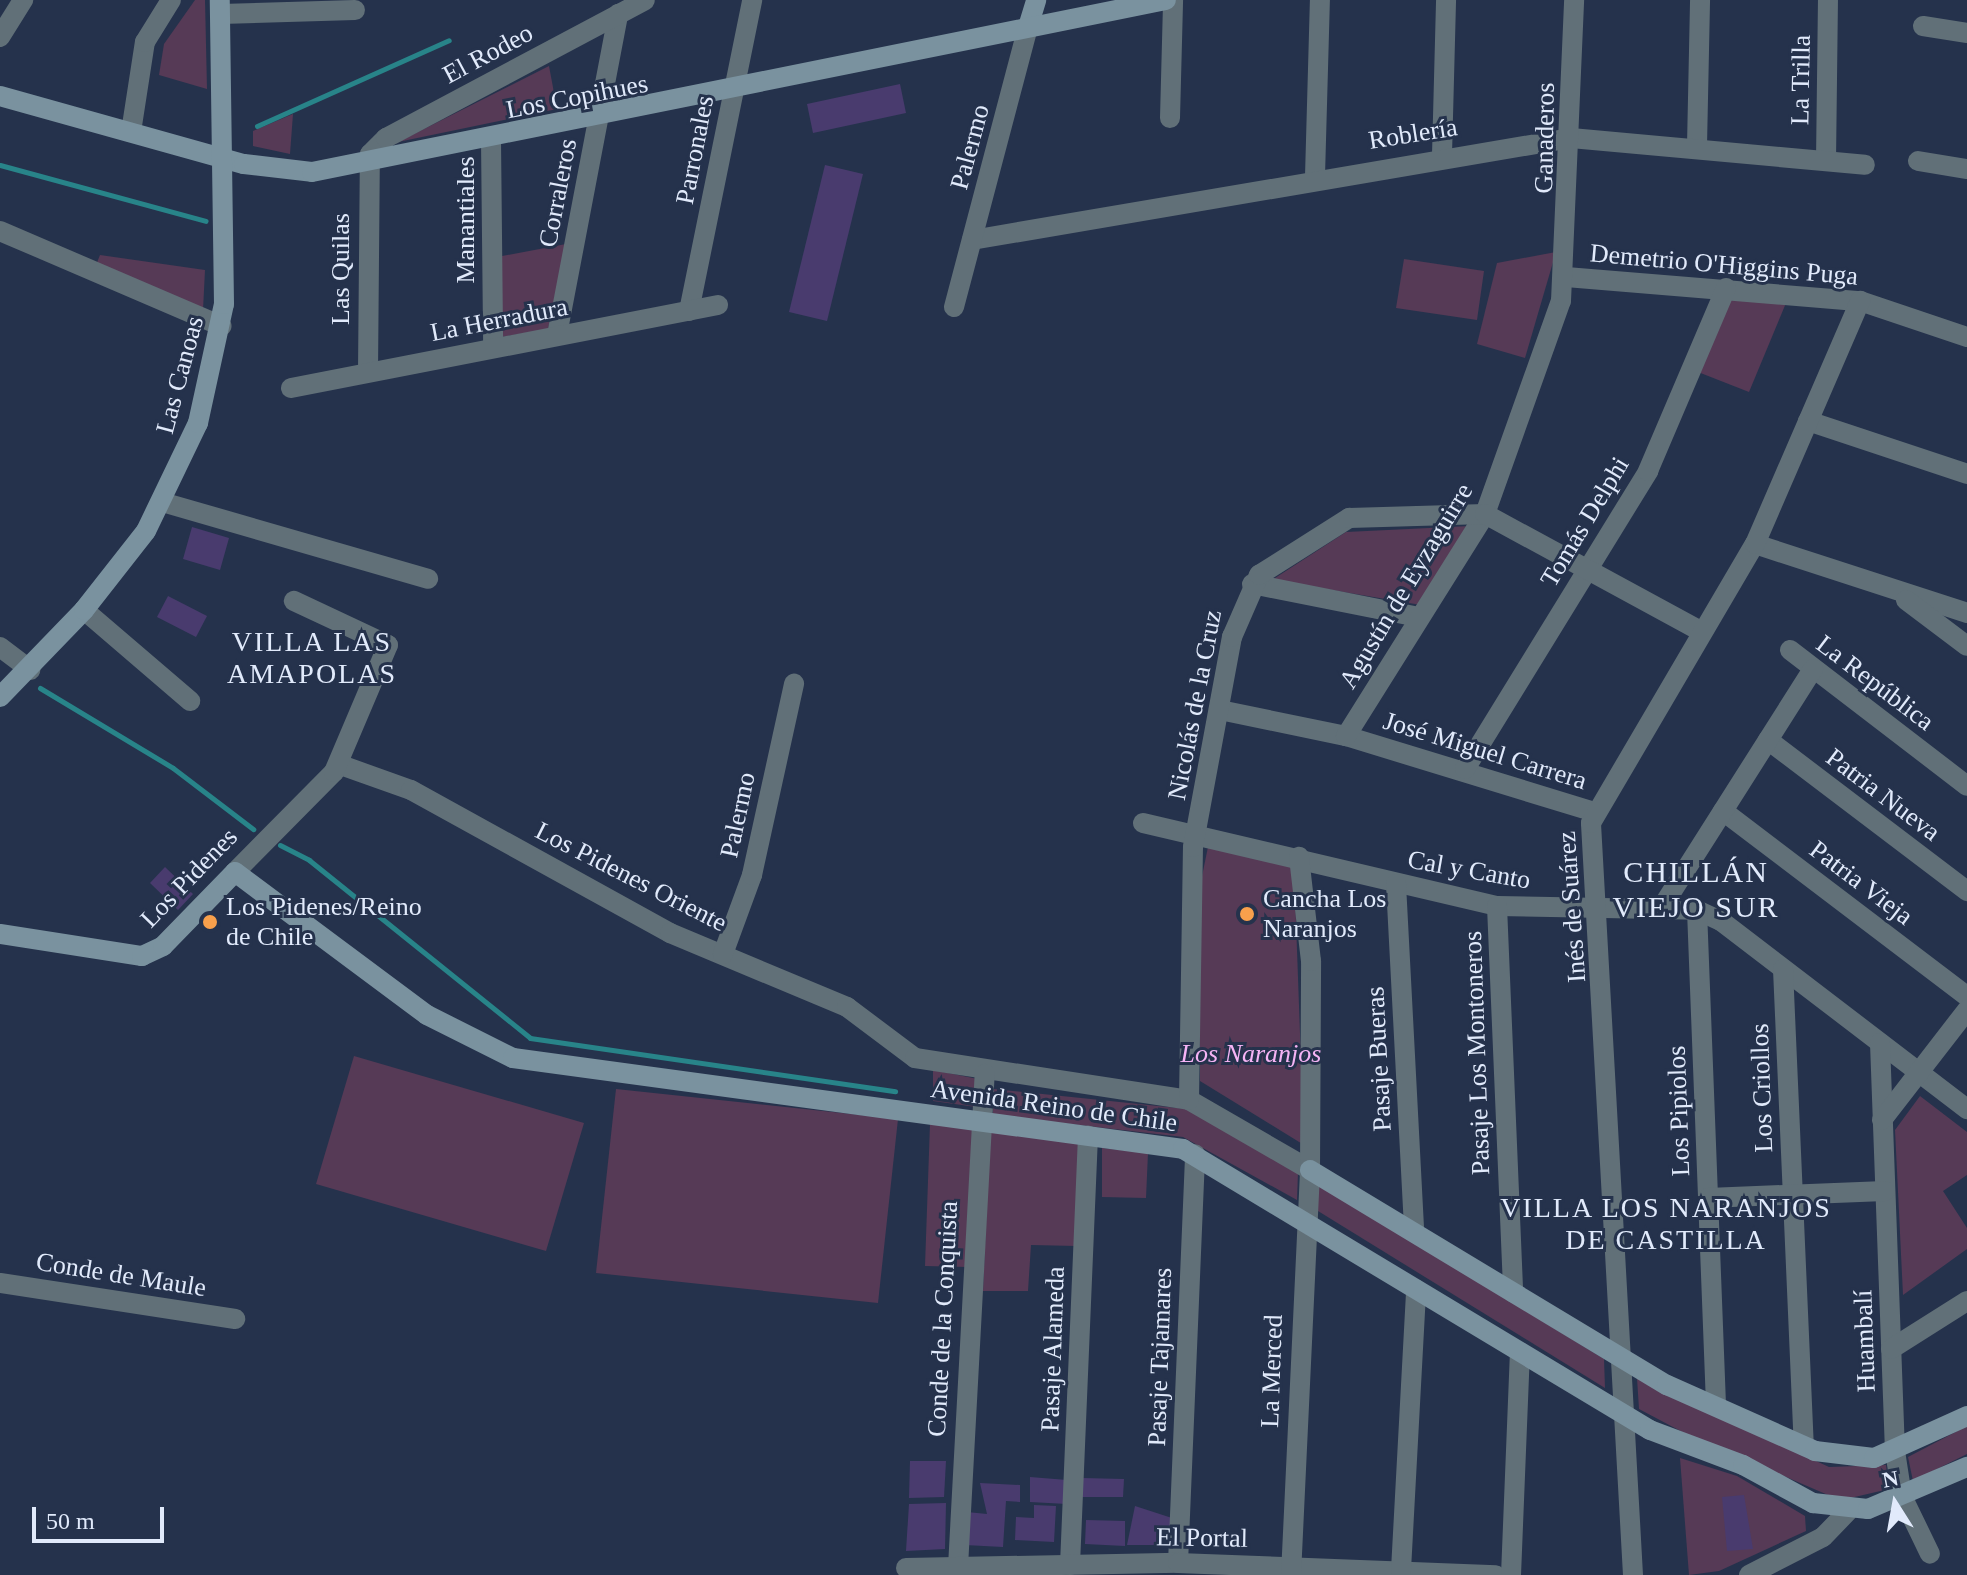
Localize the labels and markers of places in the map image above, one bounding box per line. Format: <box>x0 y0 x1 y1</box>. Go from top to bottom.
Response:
place label: Cancha Los Naranjos <box>1263 883 1386 944</box>
place label: Los Pidenes/Reino de Chile <box>226 891 422 952</box>
marker: Cancha Los Naranjos <box>1238 905 1256 923</box>
marker: Los Pidenes/Reino de Chile <box>201 913 219 931</box>

